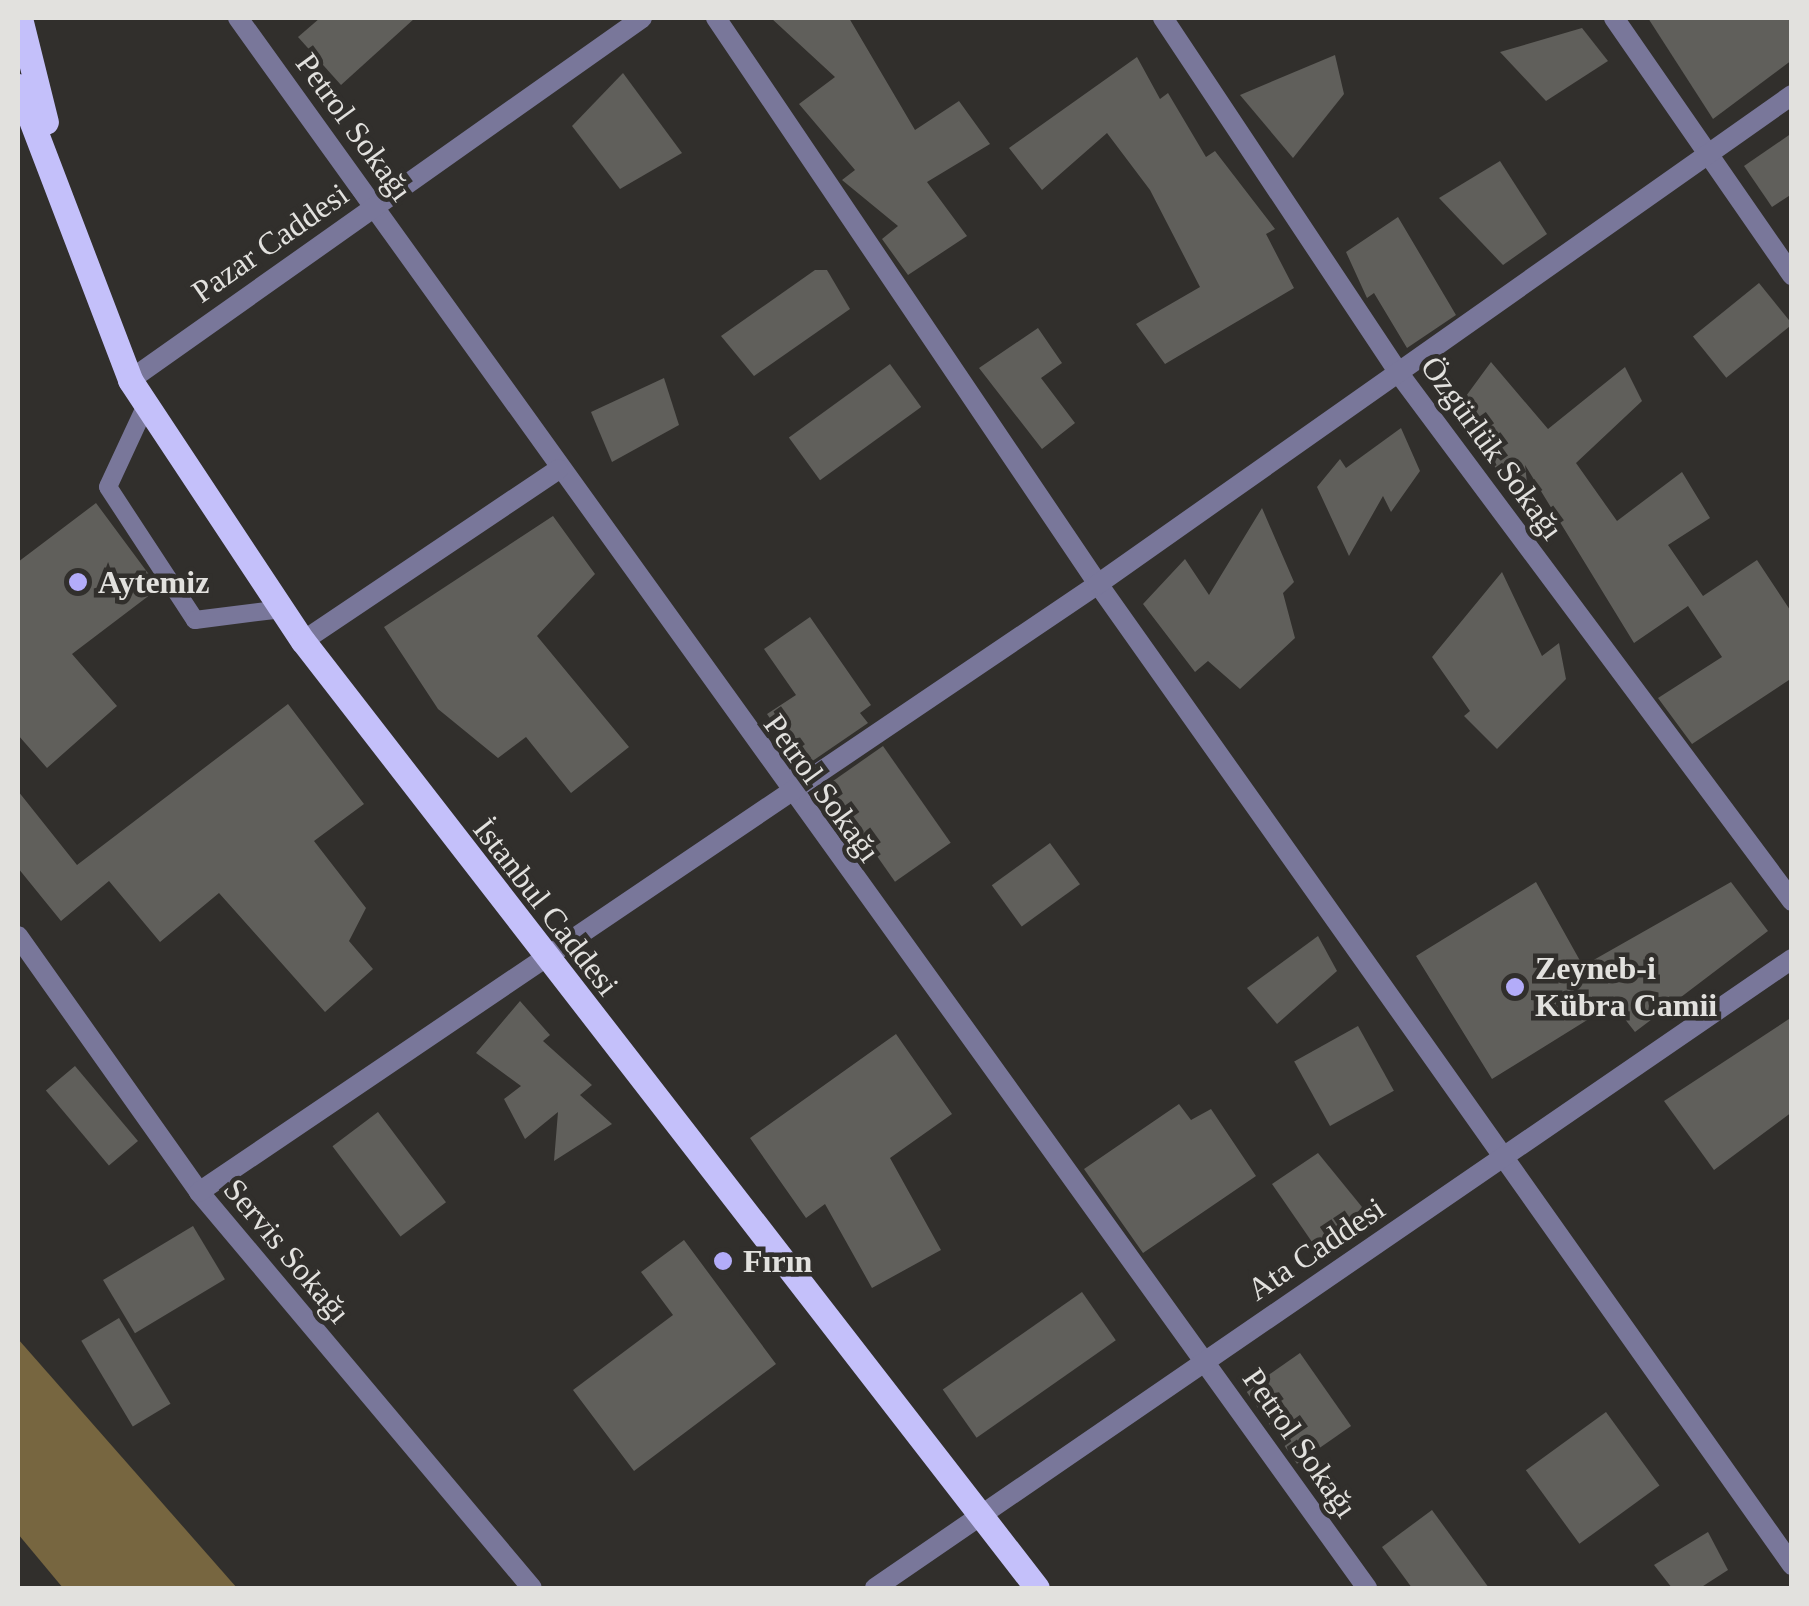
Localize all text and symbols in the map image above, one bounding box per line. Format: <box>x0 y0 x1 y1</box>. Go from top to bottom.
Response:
street label: Petrol Sokağı <box>288 46 420 208</box>
street label: Pazar Caddesi <box>184 175 356 311</box>
street label: Özgürlük Sokağı <box>1412 349 1572 547</box>
place label: Aytemiz <box>98 563 209 601</box>
marker: Aytemiz <box>67 571 89 593</box>
street label: Petrol Sokağı <box>756 707 888 869</box>
street label: İstanbul Caddesi <box>465 811 627 1003</box>
place label: Zeyneb-i Kübra Camii <box>1535 950 1717 1025</box>
marker: Zeyneb-i Kübra Camii <box>1504 976 1526 998</box>
street label: Servis Sokağı <box>215 1171 359 1331</box>
street label: Ata Caddesi <box>1240 1189 1392 1309</box>
place label: Fırın <box>743 1242 812 1280</box>
marker: Fırın <box>712 1250 734 1272</box>
street label: Petrol Sokağı <box>1235 1361 1365 1525</box>

